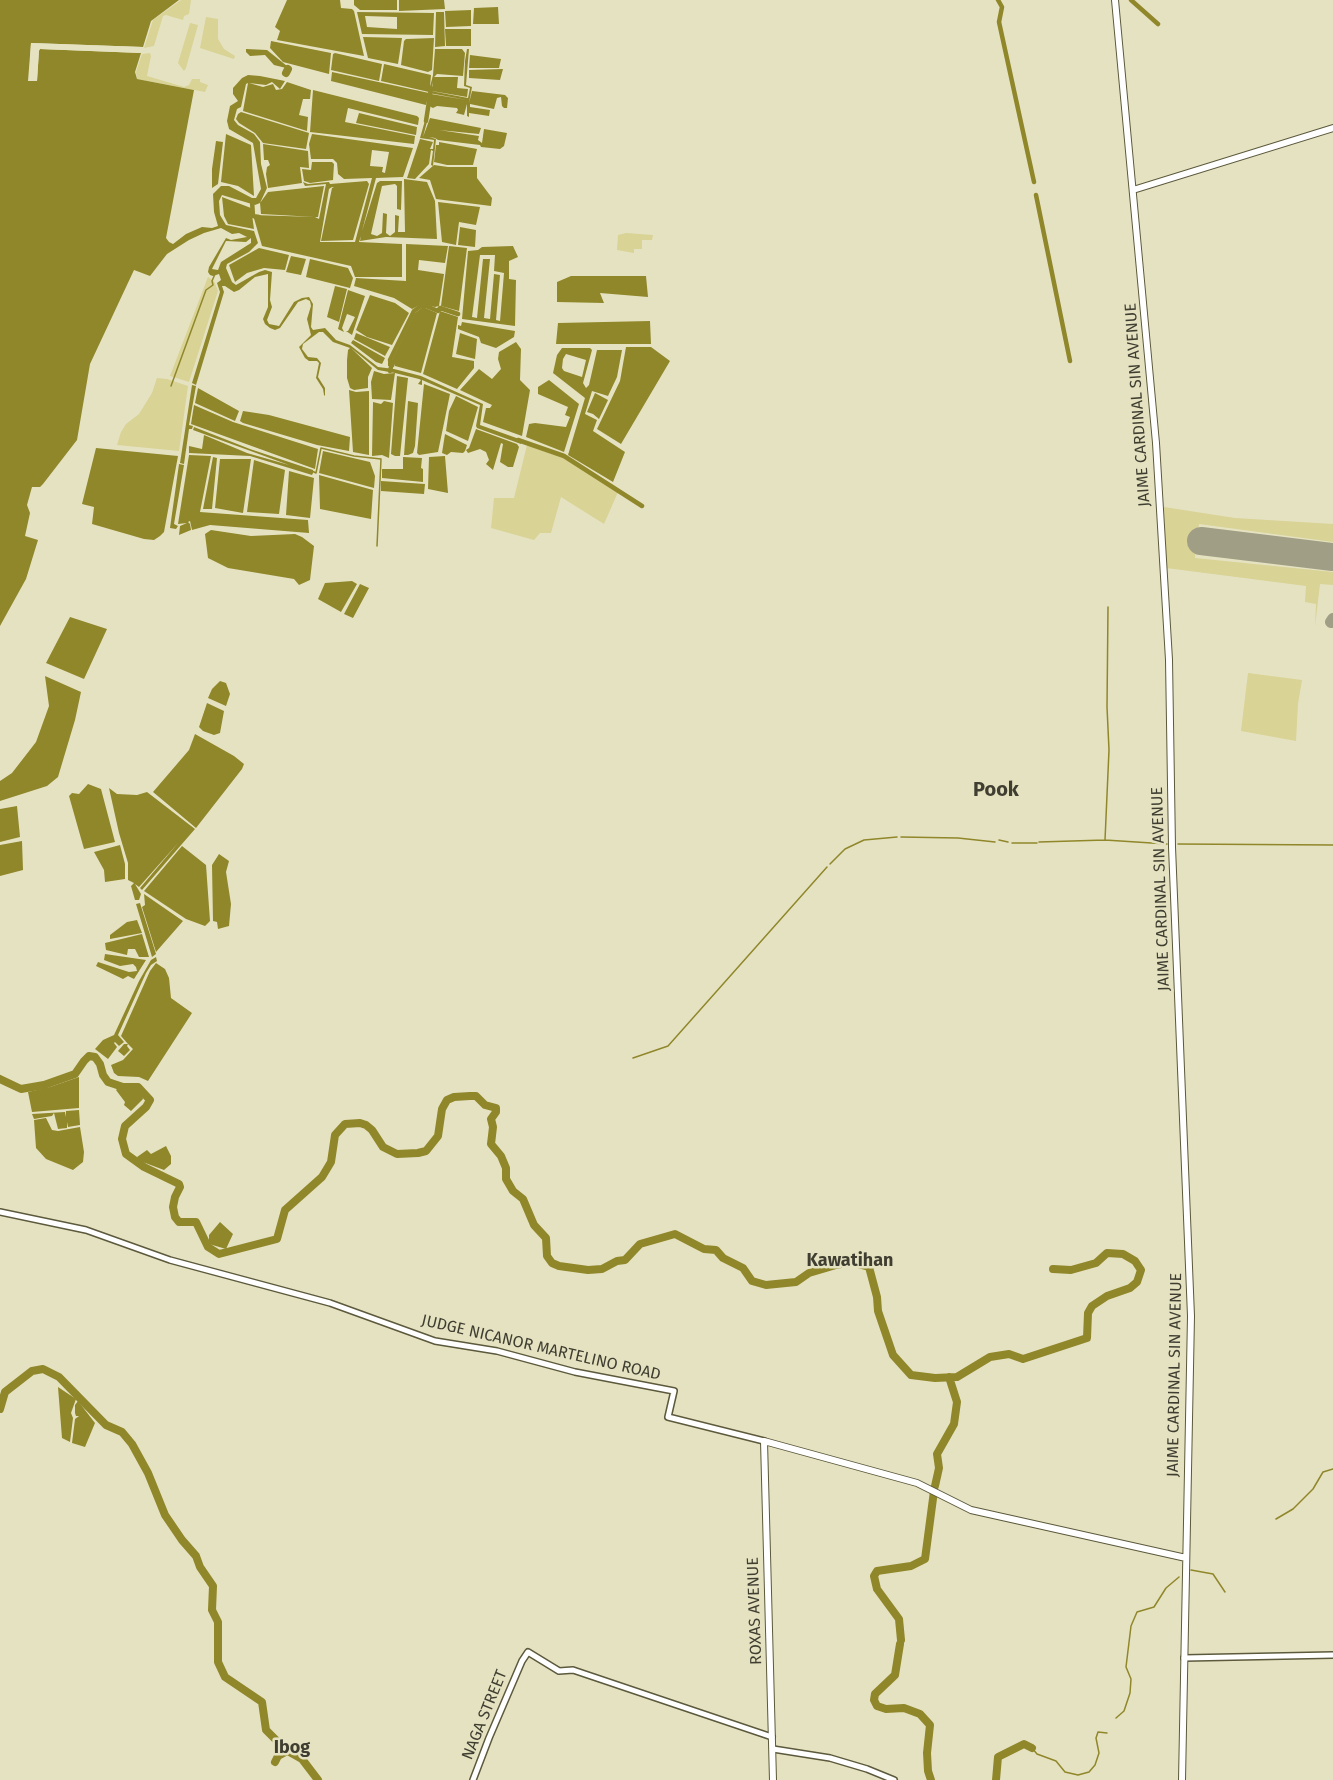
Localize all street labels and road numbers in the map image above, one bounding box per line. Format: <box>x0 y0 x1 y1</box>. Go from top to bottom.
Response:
street label: JAIME CARDINAL SIN AVENUE <box>1121 302 1155 508</box>
street label: JAIME CARDINAL SIN AVENUE <box>1148 787 1174 991</box>
street label: JAIME CARDINAL SIN AVENUE <box>1164 1273 1186 1477</box>
street label: JUDGE NICANOR MARTELINO ROAD <box>419 1311 663 1385</box>
street label: ROXAS AVENUE <box>744 1557 766 1665</box>
street label: NAGA STREET <box>458 1667 512 1763</box>

